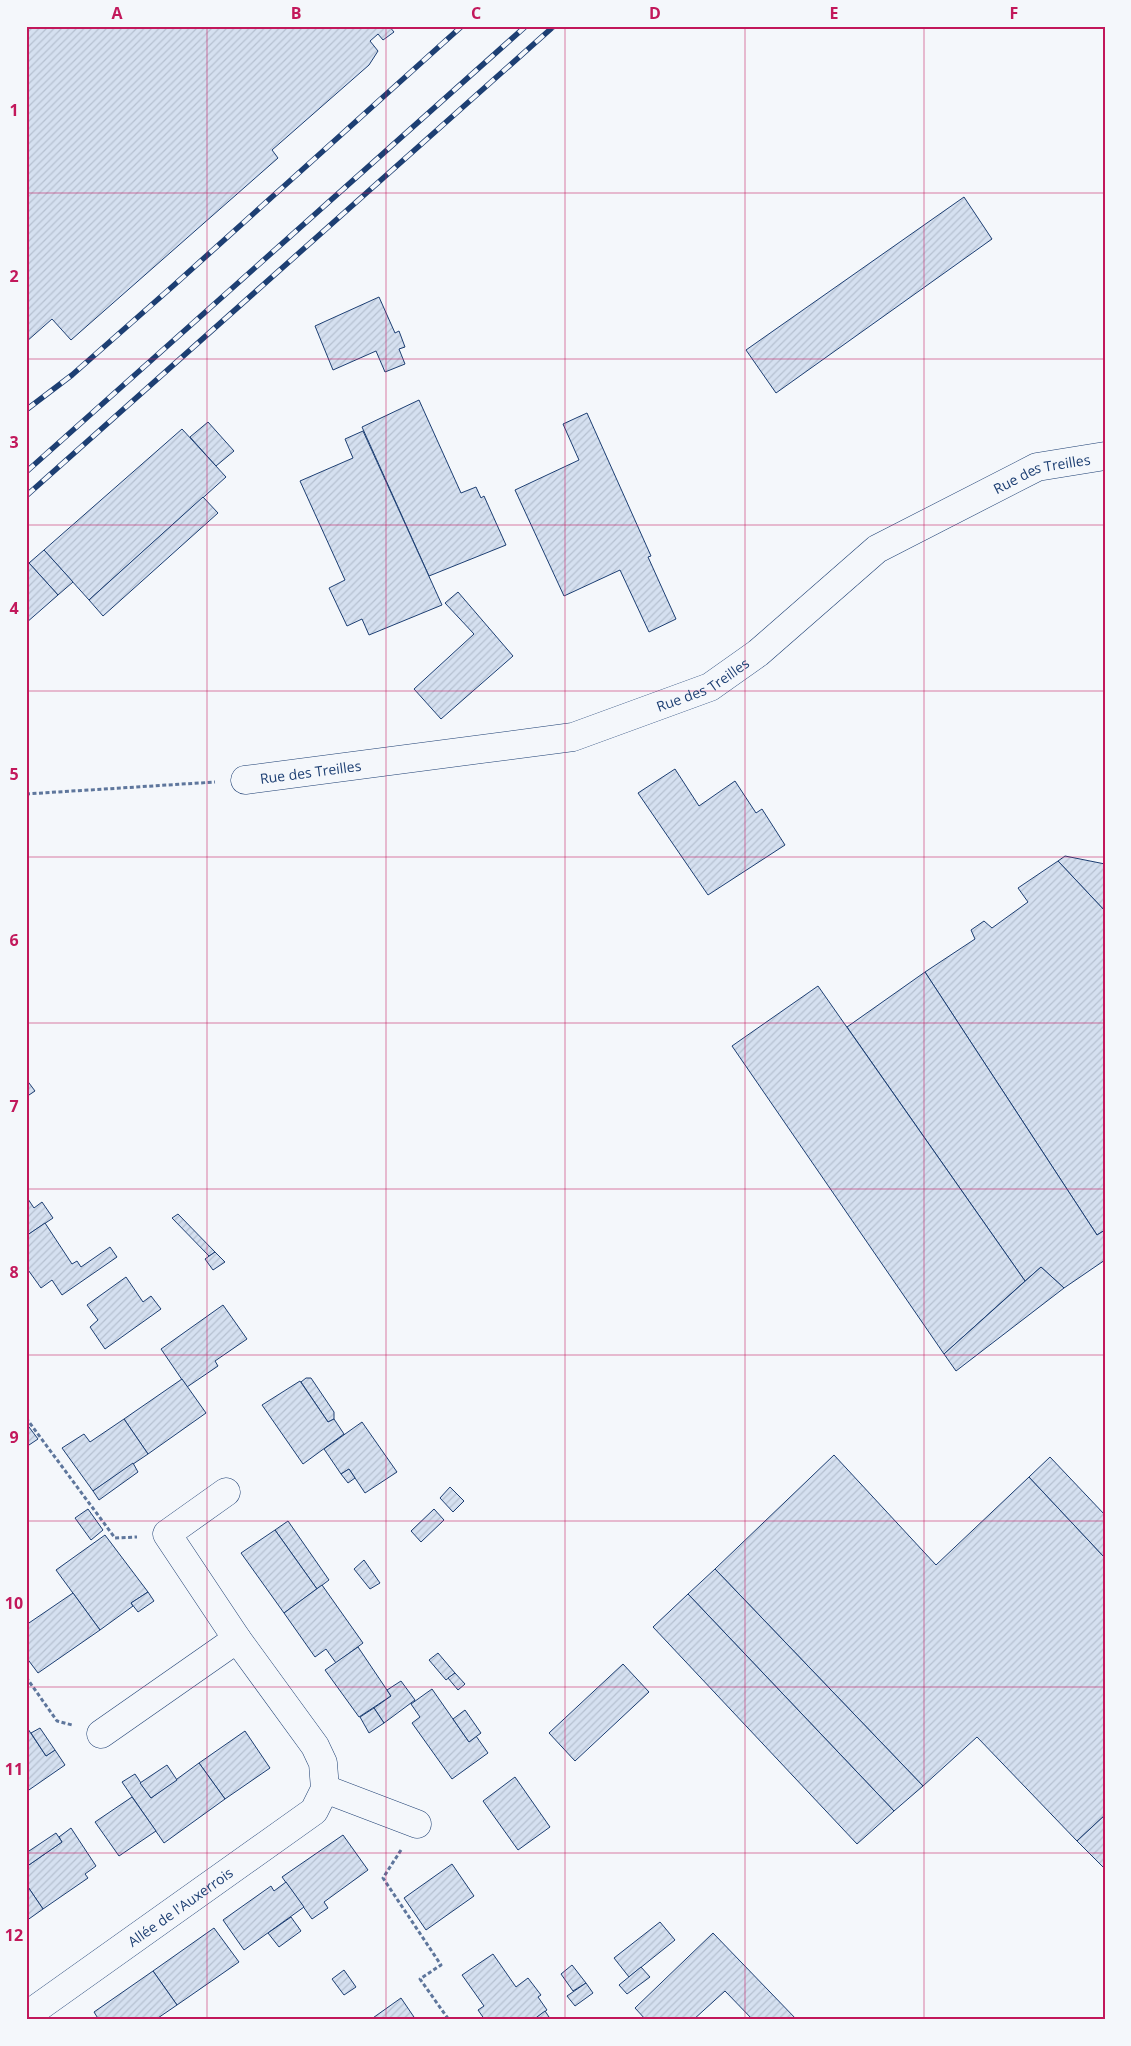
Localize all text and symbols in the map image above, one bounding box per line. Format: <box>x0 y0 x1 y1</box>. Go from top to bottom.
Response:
text: A <box>111 2 123 24</box>
text: B <box>291 2 301 24</box>
text: C <box>471 2 481 24</box>
text: D <box>649 2 661 24</box>
text: E <box>830 2 839 24</box>
text: F <box>1010 2 1018 24</box>
text: 1 <box>9 99 19 121</box>
text: 2 <box>9 265 19 287</box>
text: 3 <box>9 431 19 453</box>
street label: Rue des Treilles <box>990 449 1092 497</box>
text: 4 <box>9 597 19 619</box>
street label: Rue des Treilles <box>654 653 753 715</box>
street label: Rue des Treilles <box>259 755 363 787</box>
text: 5 <box>9 763 19 785</box>
text: 6 <box>9 929 19 951</box>
text: 7 <box>9 1095 19 1117</box>
text: 8 <box>9 1261 19 1283</box>
text: 9 <box>9 1426 19 1448</box>
text: 10 <box>5 1592 23 1614</box>
text: 11 <box>5 1758 23 1780</box>
street label: Allée de l'Auxerrois <box>124 1862 237 1950</box>
text: 12 <box>5 1924 23 1946</box>

